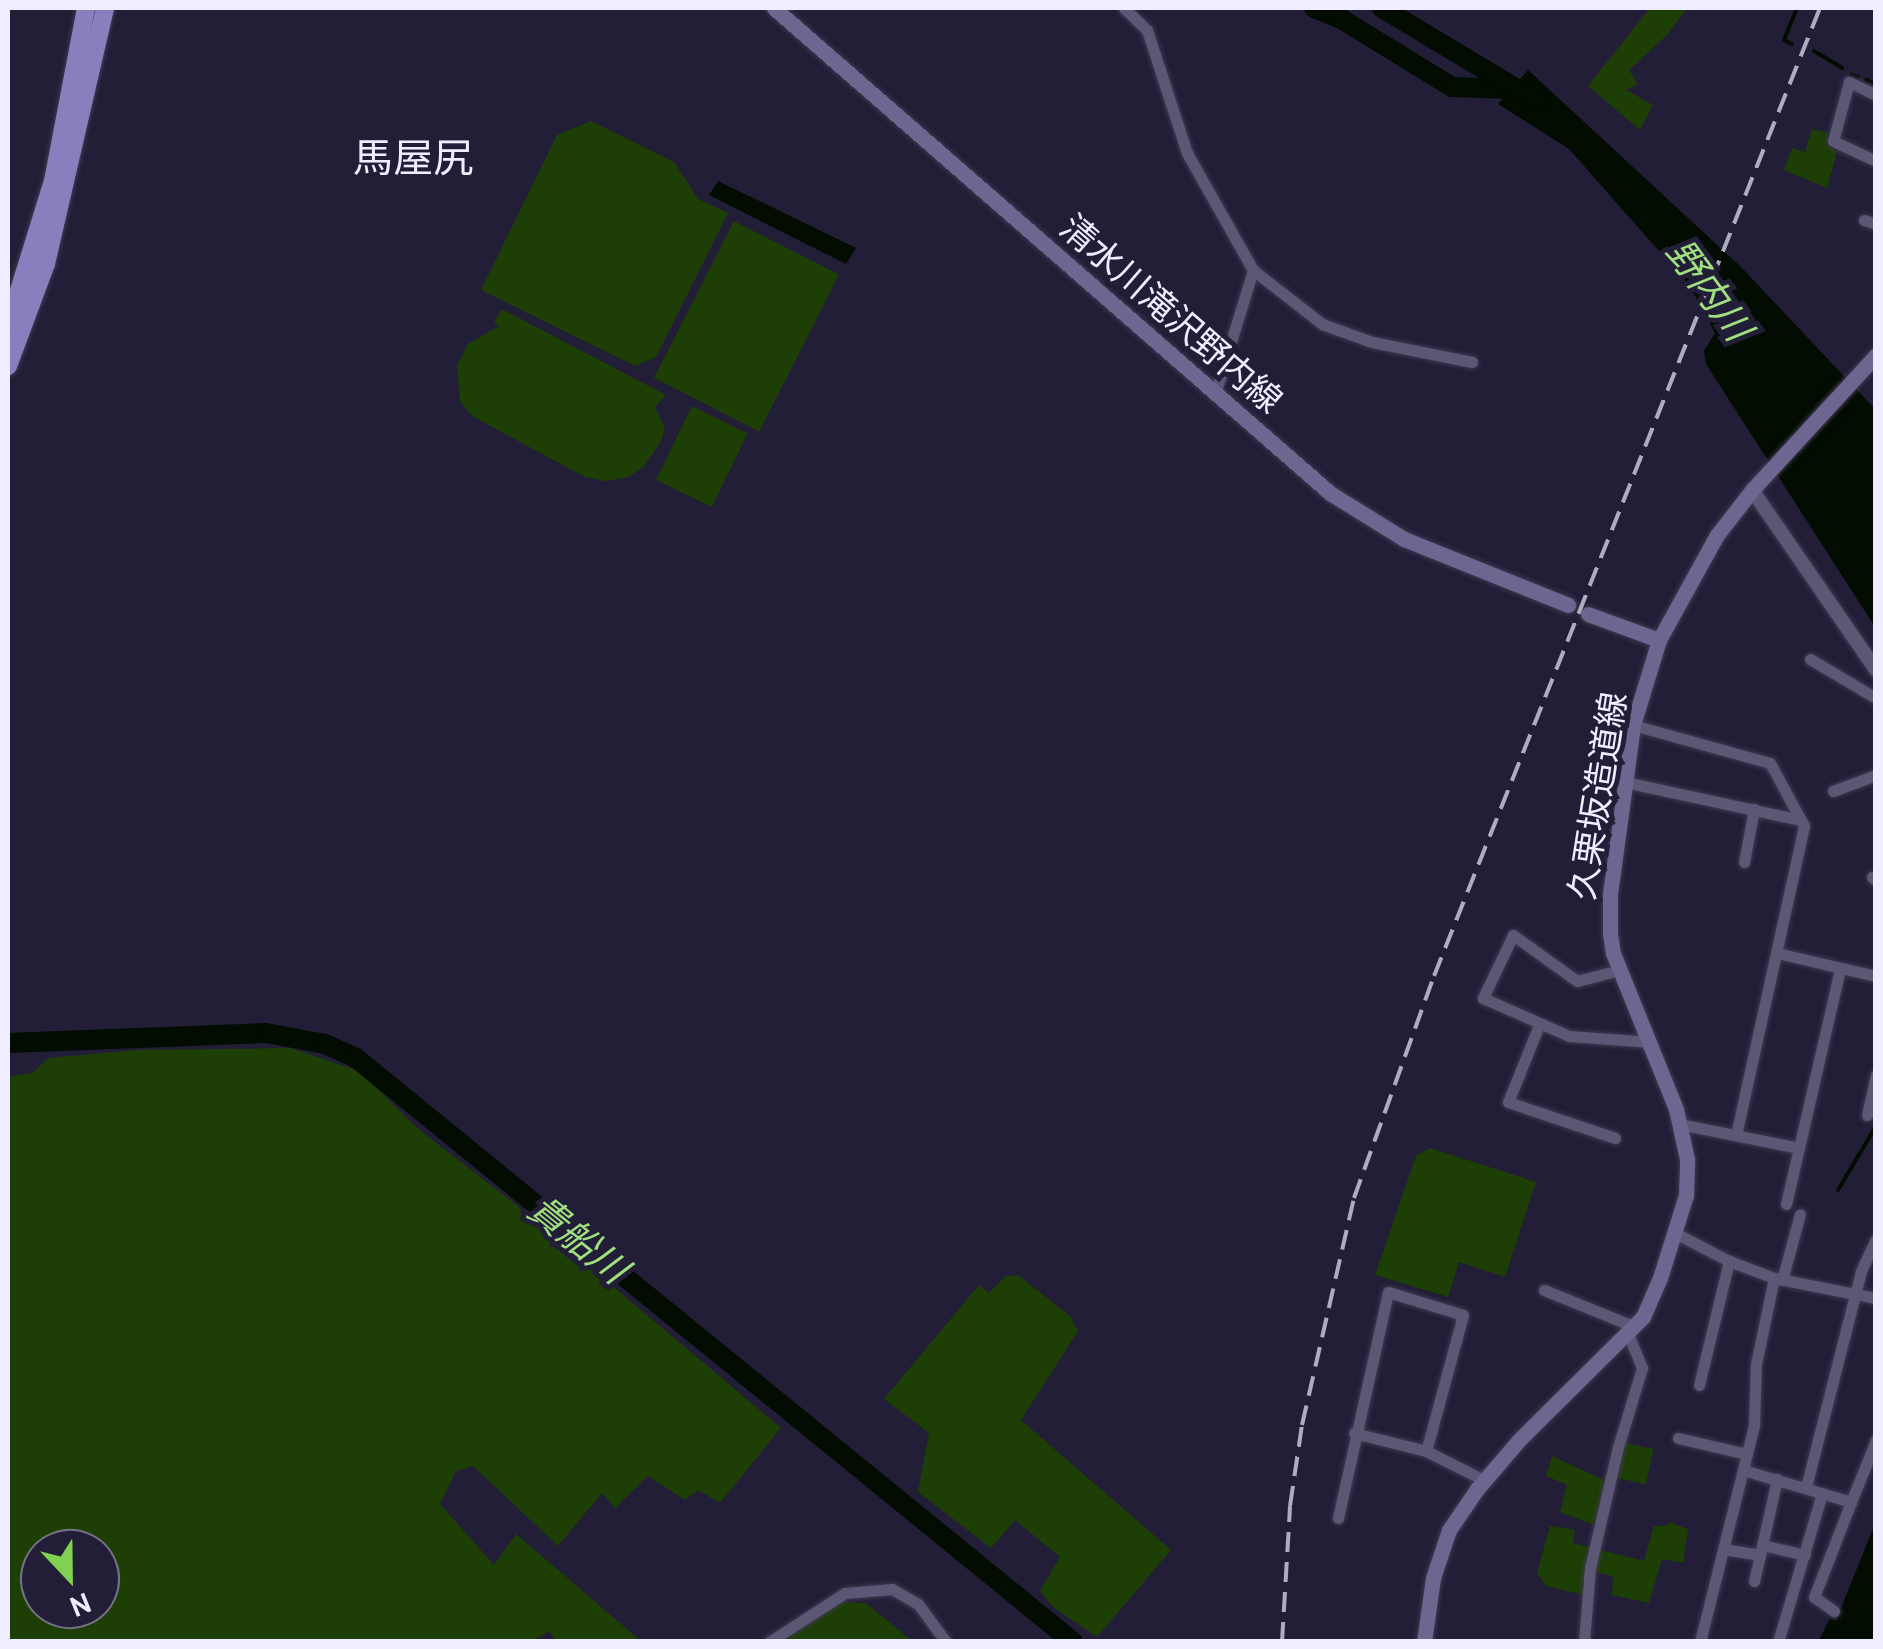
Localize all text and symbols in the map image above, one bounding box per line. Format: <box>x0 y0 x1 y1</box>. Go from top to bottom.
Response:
district label: 馬屋尻 <box>353 134 473 182</box>
street label: 清水川滝沢野内線 <box>1052 206 1290 422</box>
water label: 野内川 <box>1657 230 1761 350</box>
street label: 久栗坂造道線 <box>1561 689 1635 903</box>
water label: 貴船川 <box>519 1185 637 1293</box>
north arrow <box>20 1529 120 1629</box>
text: N <box>65 1585 96 1624</box>

